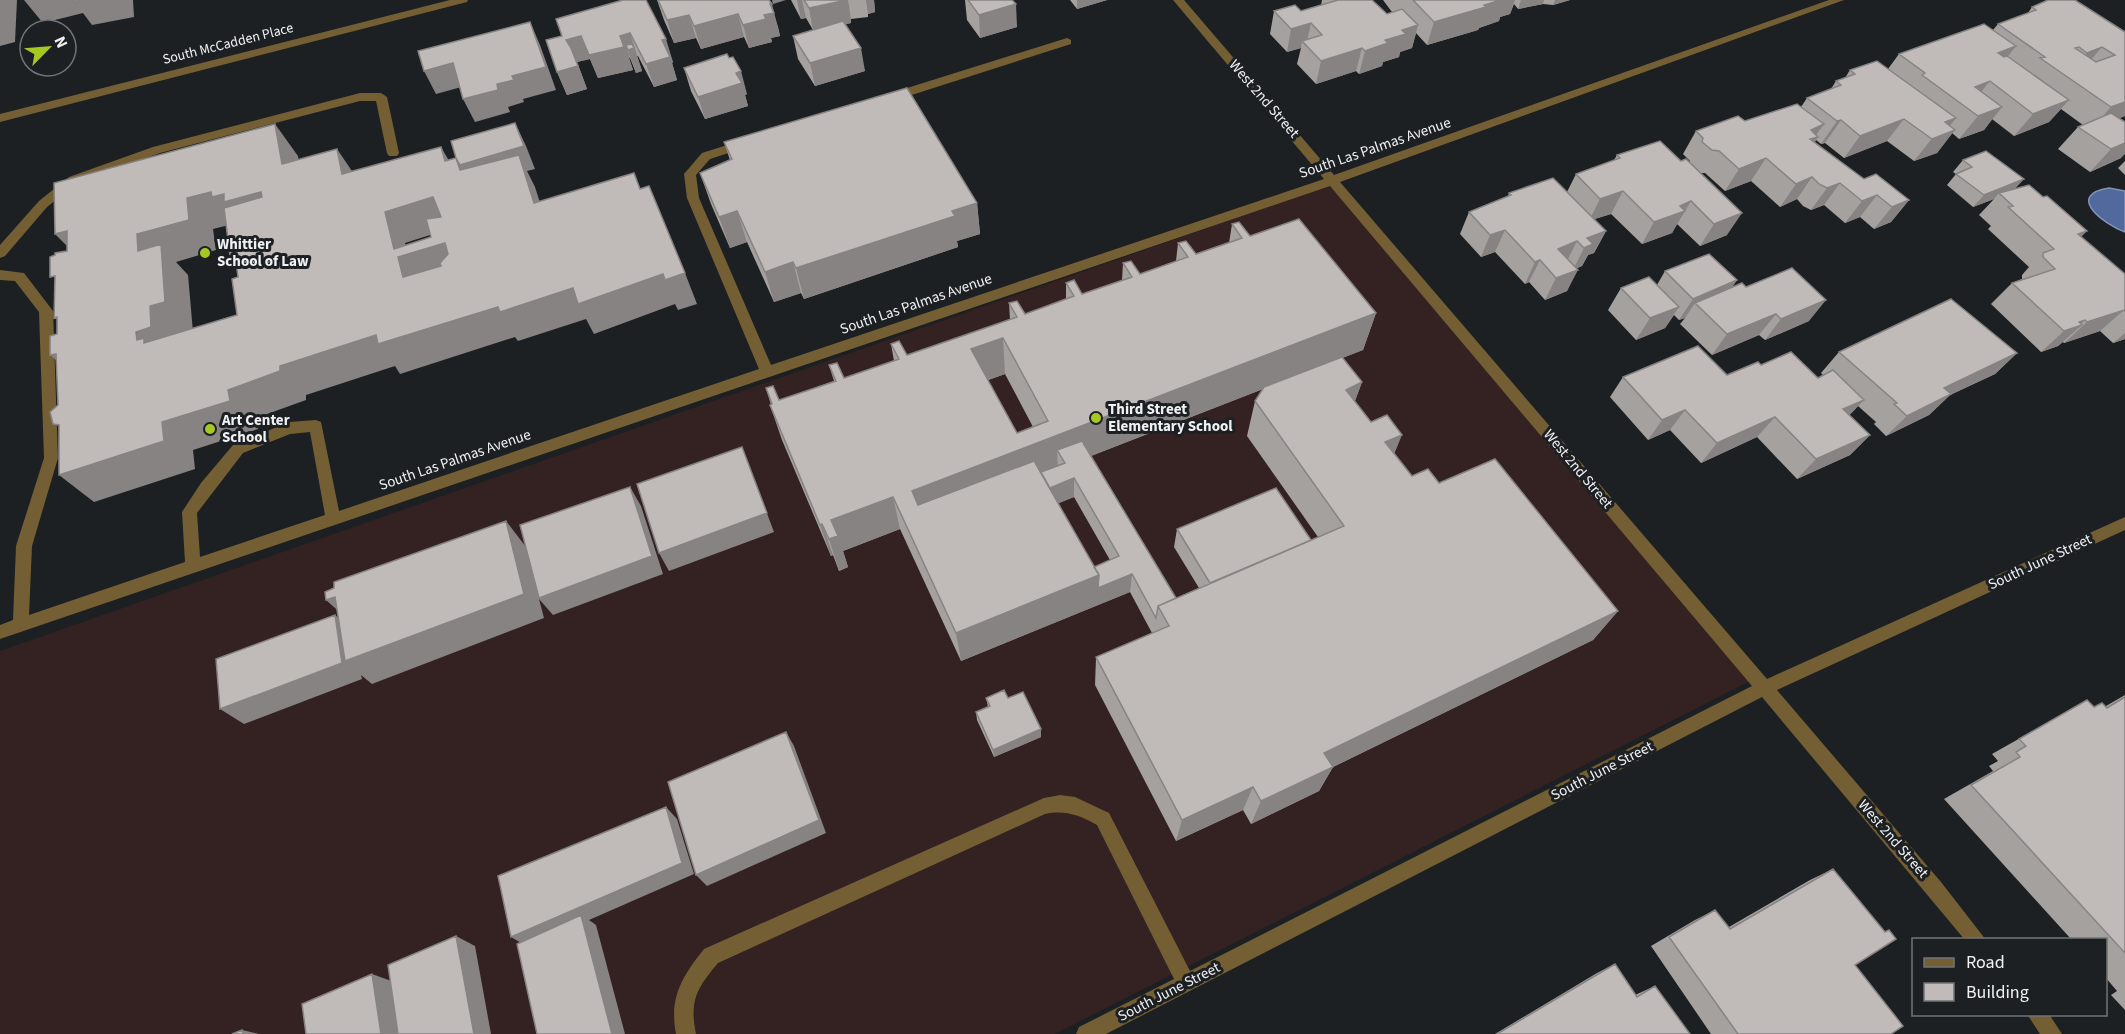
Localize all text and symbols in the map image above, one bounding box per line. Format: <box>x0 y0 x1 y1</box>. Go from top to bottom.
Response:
north arrow <box>18 18 78 78</box>
street label: South McCadden Place <box>161 18 295 70</box>
text: N <box>48 33 73 52</box>
street label: West 2nd Street <box>1224 55 1304 143</box>
street label: South Las Palmas Avenue <box>1296 112 1454 184</box>
place label: Whittier School of Law <box>217 234 309 272</box>
marker: Whittier School of Law <box>198 246 212 260</box>
street label: South Las Palmas Avenue <box>837 268 995 340</box>
place label: Third Street Elementary School <box>1108 399 1233 437</box>
place label: Art Center School <box>221 410 290 448</box>
marker: Third Street Elementary School <box>1089 411 1103 425</box>
marker: Art Center School <box>203 422 217 436</box>
street label: South Las Palmas Avenue <box>376 424 534 496</box>
street label: West 2nd Street <box>1539 425 1617 513</box>
street label: South June Street <box>1985 529 2095 595</box>
street label: South June Street <box>1547 736 1657 806</box>
street label: West 2nd Street <box>1853 795 1933 883</box>
legend <box>1912 938 2107 1016</box>
text: Road <box>1966 950 2005 975</box>
street label: South June Street <box>1114 957 1224 1027</box>
text: Building <box>1966 980 2029 1005</box>

